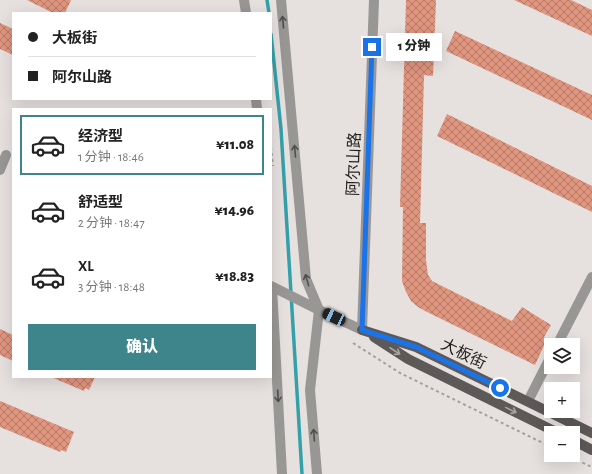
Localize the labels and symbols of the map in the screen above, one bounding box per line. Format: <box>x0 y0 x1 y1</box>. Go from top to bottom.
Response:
one-way arrow <box>280 16 287 29</box>
callout: 1 分钟 <box>386 33 442 61</box>
route end <box>363 38 381 56</box>
street label: 阿尔山路 <box>344 132 363 196</box>
one-way arrow <box>291 145 298 158</box>
one-way arrow <box>303 274 310 287</box>
car <box>321 306 347 328</box>
street label: 大板街 <box>438 335 489 372</box>
one-way arrow <box>389 347 400 355</box>
route start <box>491 379 509 397</box>
one-way arrow <box>274 389 281 402</box>
one-way arrow <box>504 407 516 414</box>
one-way arrow <box>310 429 317 442</box>

